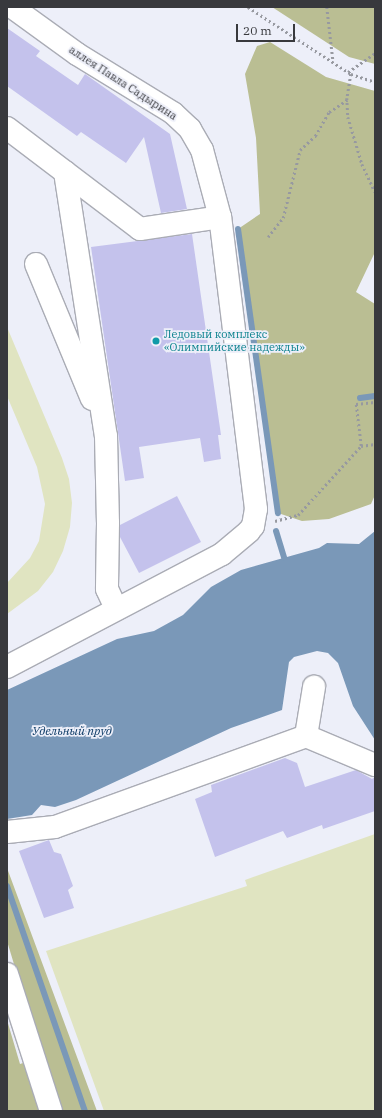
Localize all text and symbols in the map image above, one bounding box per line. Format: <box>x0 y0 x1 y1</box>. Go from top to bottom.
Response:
scale bar <box>238 16 297 42</box>
text: 20 m <box>243 23 272 38</box>
street label: аллея Павла Садырина <box>66 43 180 123</box>
place label: Ледовый комплекс «Олимпийские надежды» <box>164 328 305 354</box>
marker: Ледовый комплекс «Олимпийские надежды» <box>151 336 161 346</box>
water label: Удельный пруд <box>32 724 112 738</box>

